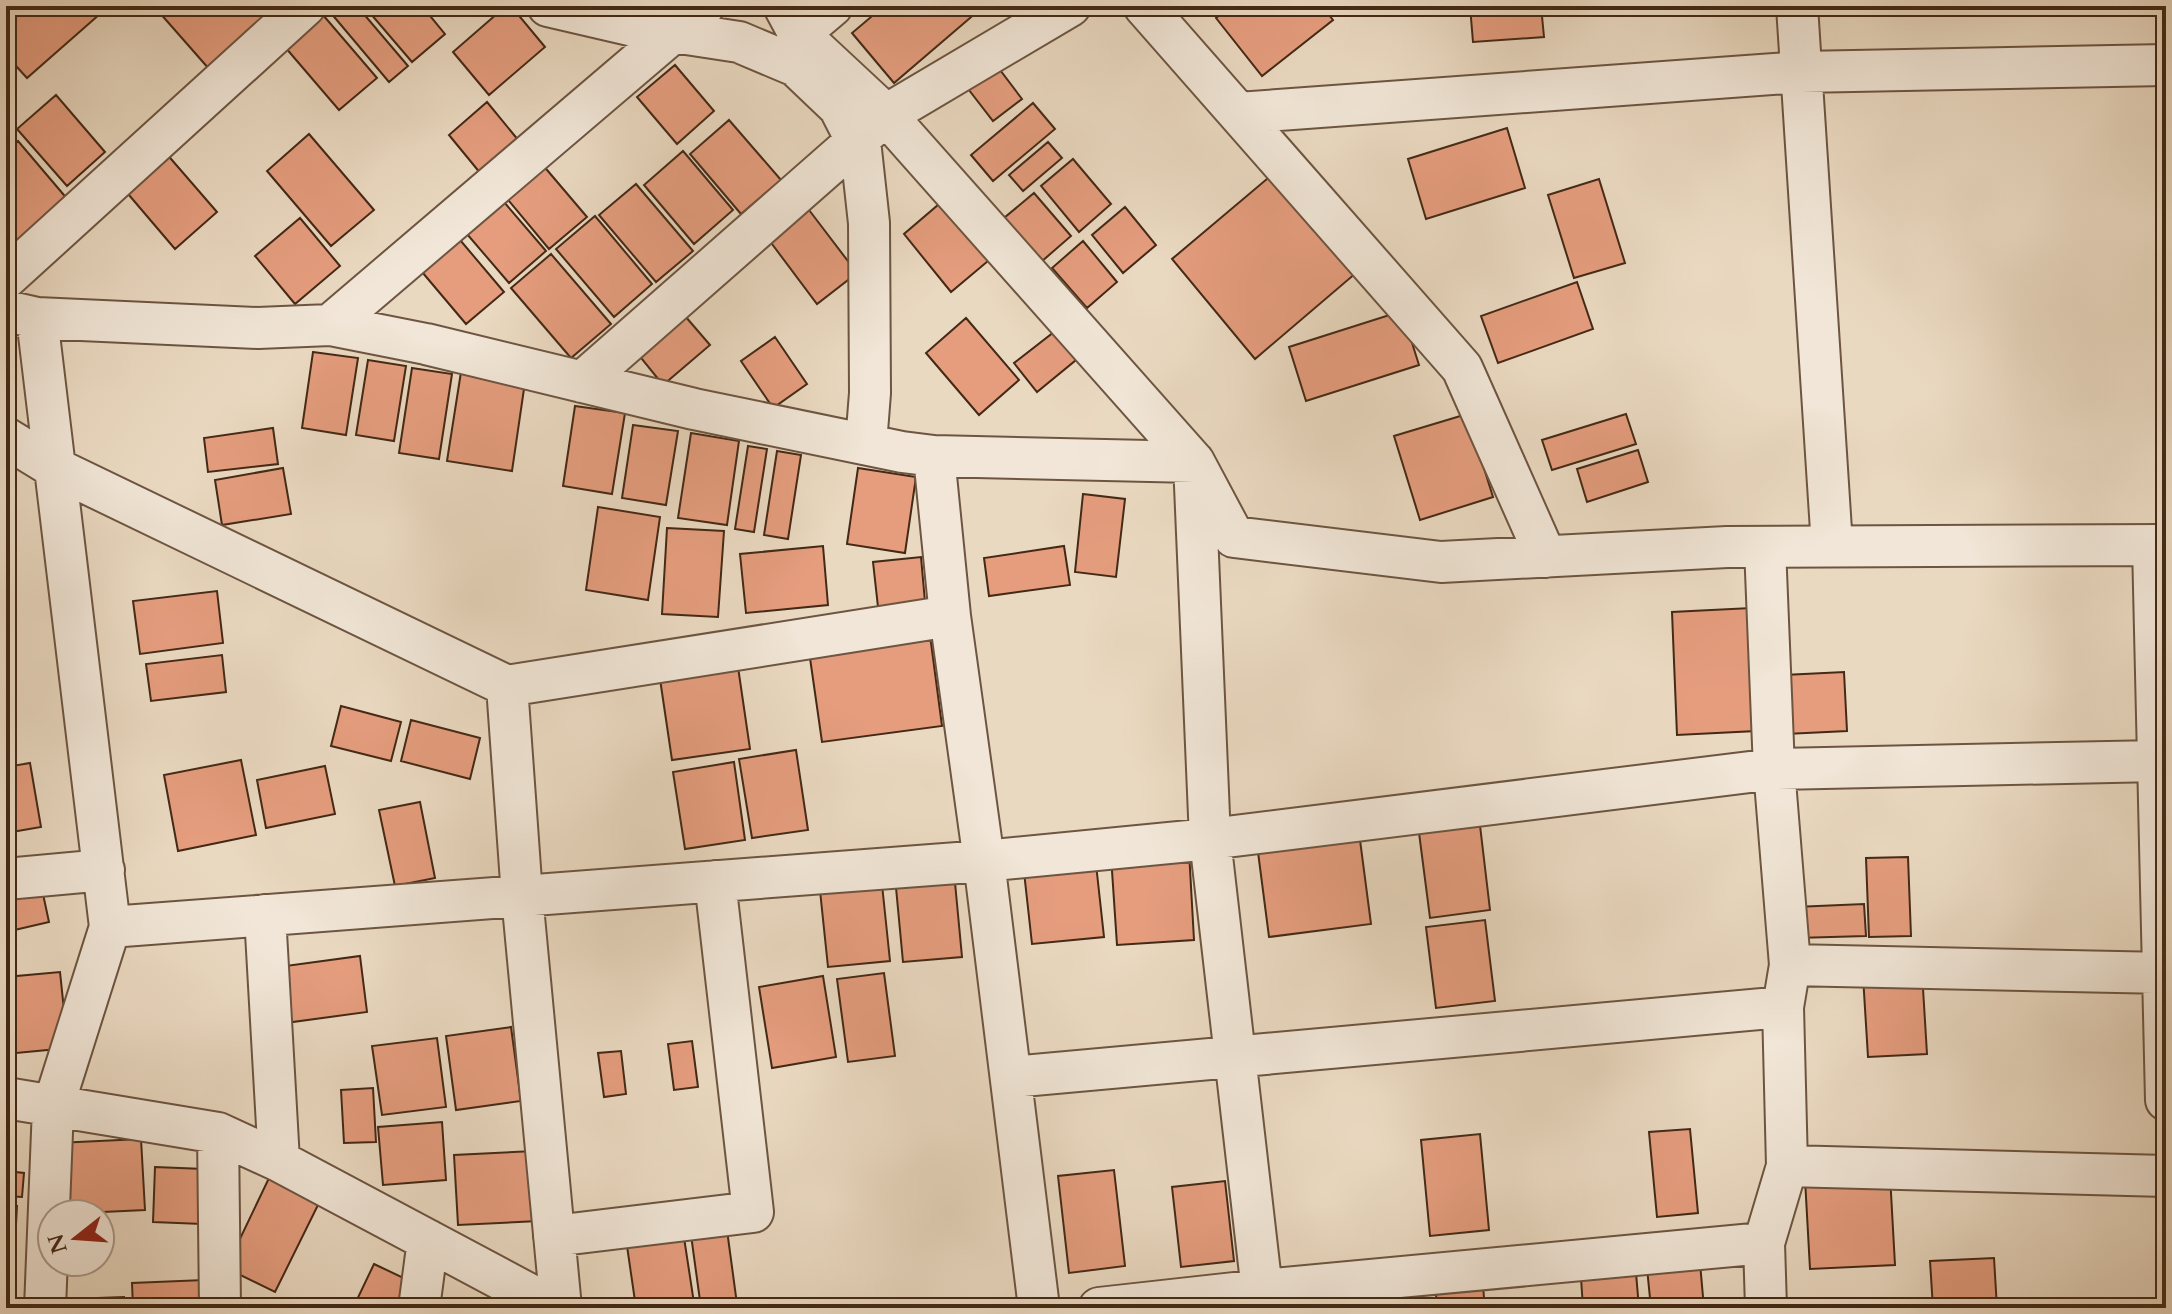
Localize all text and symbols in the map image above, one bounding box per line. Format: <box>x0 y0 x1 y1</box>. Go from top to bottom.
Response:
north arrow <box>36 1198 116 1278</box>
text: N <box>41 1230 75 1257</box>

